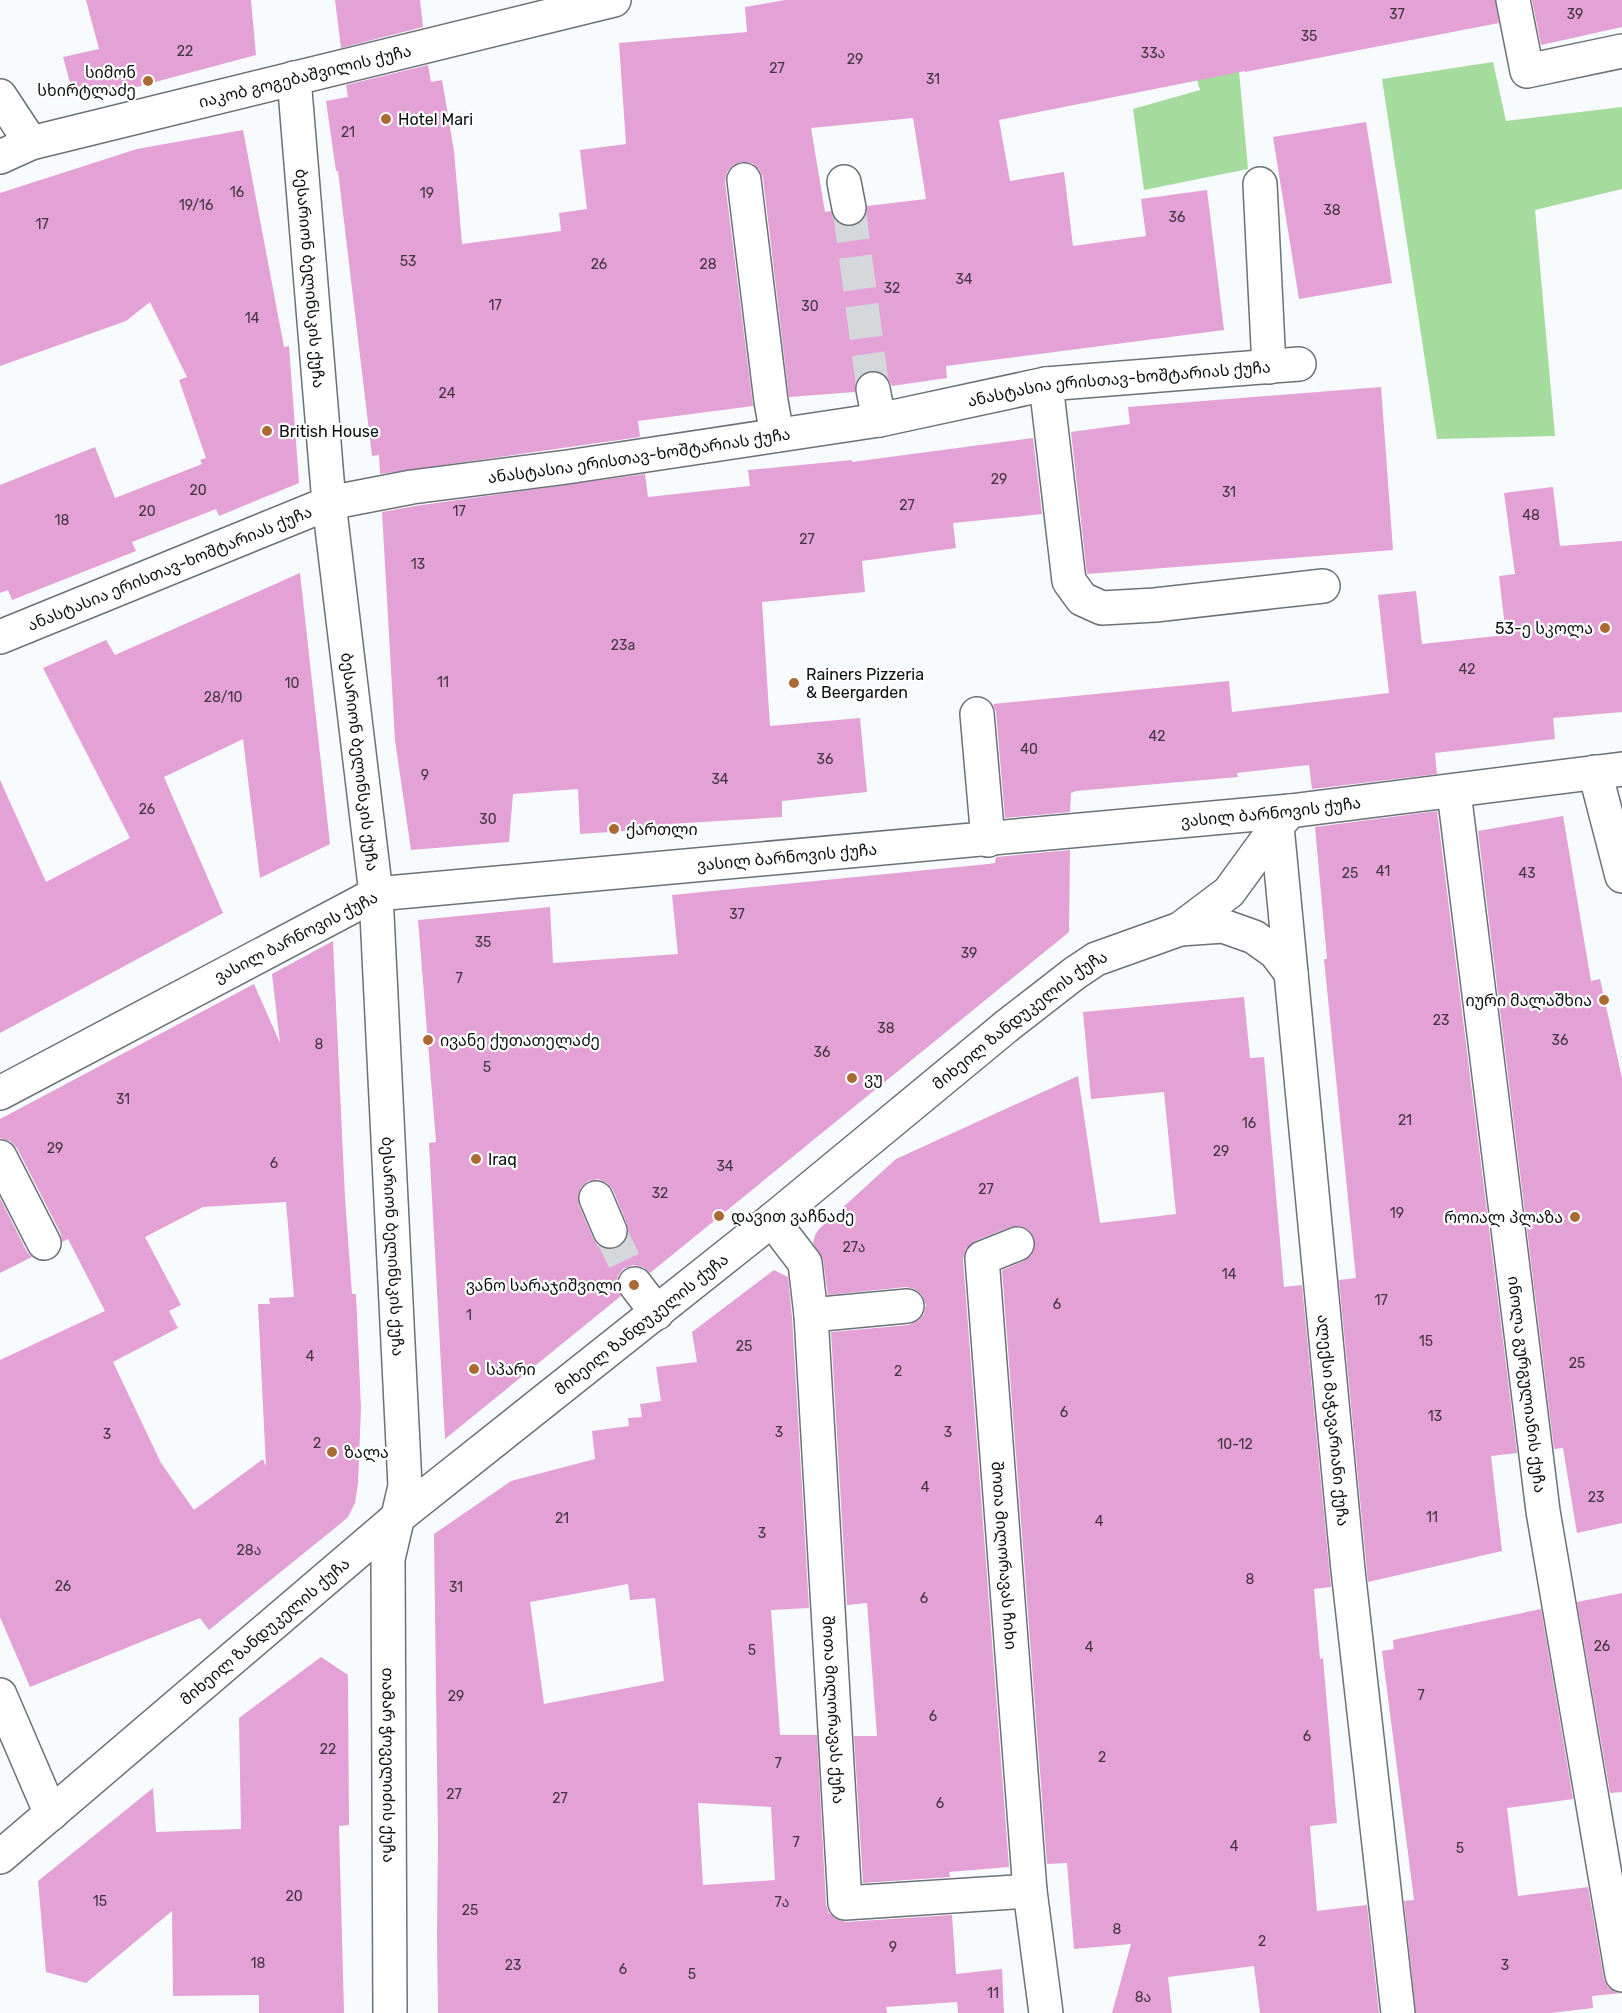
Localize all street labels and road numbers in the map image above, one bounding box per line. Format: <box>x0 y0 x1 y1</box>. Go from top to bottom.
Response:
street label: იაკობ გოგებაშვილის ქუჩა <box>197 41 413 111</box>
street label: ბესარიონ ბელინსკის ქუჩა <box>292 168 329 389</box>
street label: ანასტასია ერისთავ-ხოშტარიას ქუჩა <box>966 357 1271 410</box>
street label: ანასტასია ერისთავ-ხოშტარიას ქუჩა <box>487 424 792 487</box>
street label: ანასტასია ერისთავ-ხოშტარიას ქუჩა <box>24 502 315 634</box>
street label: ბესარიონ ბელინსკის ქუჩა <box>338 651 383 872</box>
street label: ვასილ ბარნოვის ქუჩა <box>1180 793 1362 830</box>
street label: ვასილ ბარნოვის ქუჩა <box>696 839 878 874</box>
street label: ვასილ ბარნოვის ქუჩა <box>211 887 381 987</box>
street label: მიხეილ ზანდუკელის ქუჩა <box>928 946 1110 1093</box>
street label: ბესარიონ ბელინსკის ქუჩა <box>378 1136 408 1357</box>
street label: მიხეილ ზანდუკელის ქუჩა <box>551 1249 732 1399</box>
street label: ინოლა გურგულიანის ქუჩა <box>1504 1275 1550 1494</box>
street label: ალექსი მაჭავარიანი ქუჩა <box>1314 1314 1353 1527</box>
street label: შოთა მილორავას ჩიხი <box>988 1461 1021 1650</box>
street label: მიხეილ ზანდუკელის ქუჩა <box>176 1553 353 1709</box>
street label: შოთა მილორავას ქუჩა <box>819 1615 849 1805</box>
street label: თამარ ჭოველიძის ქუჩა <box>378 1667 399 1863</box>

